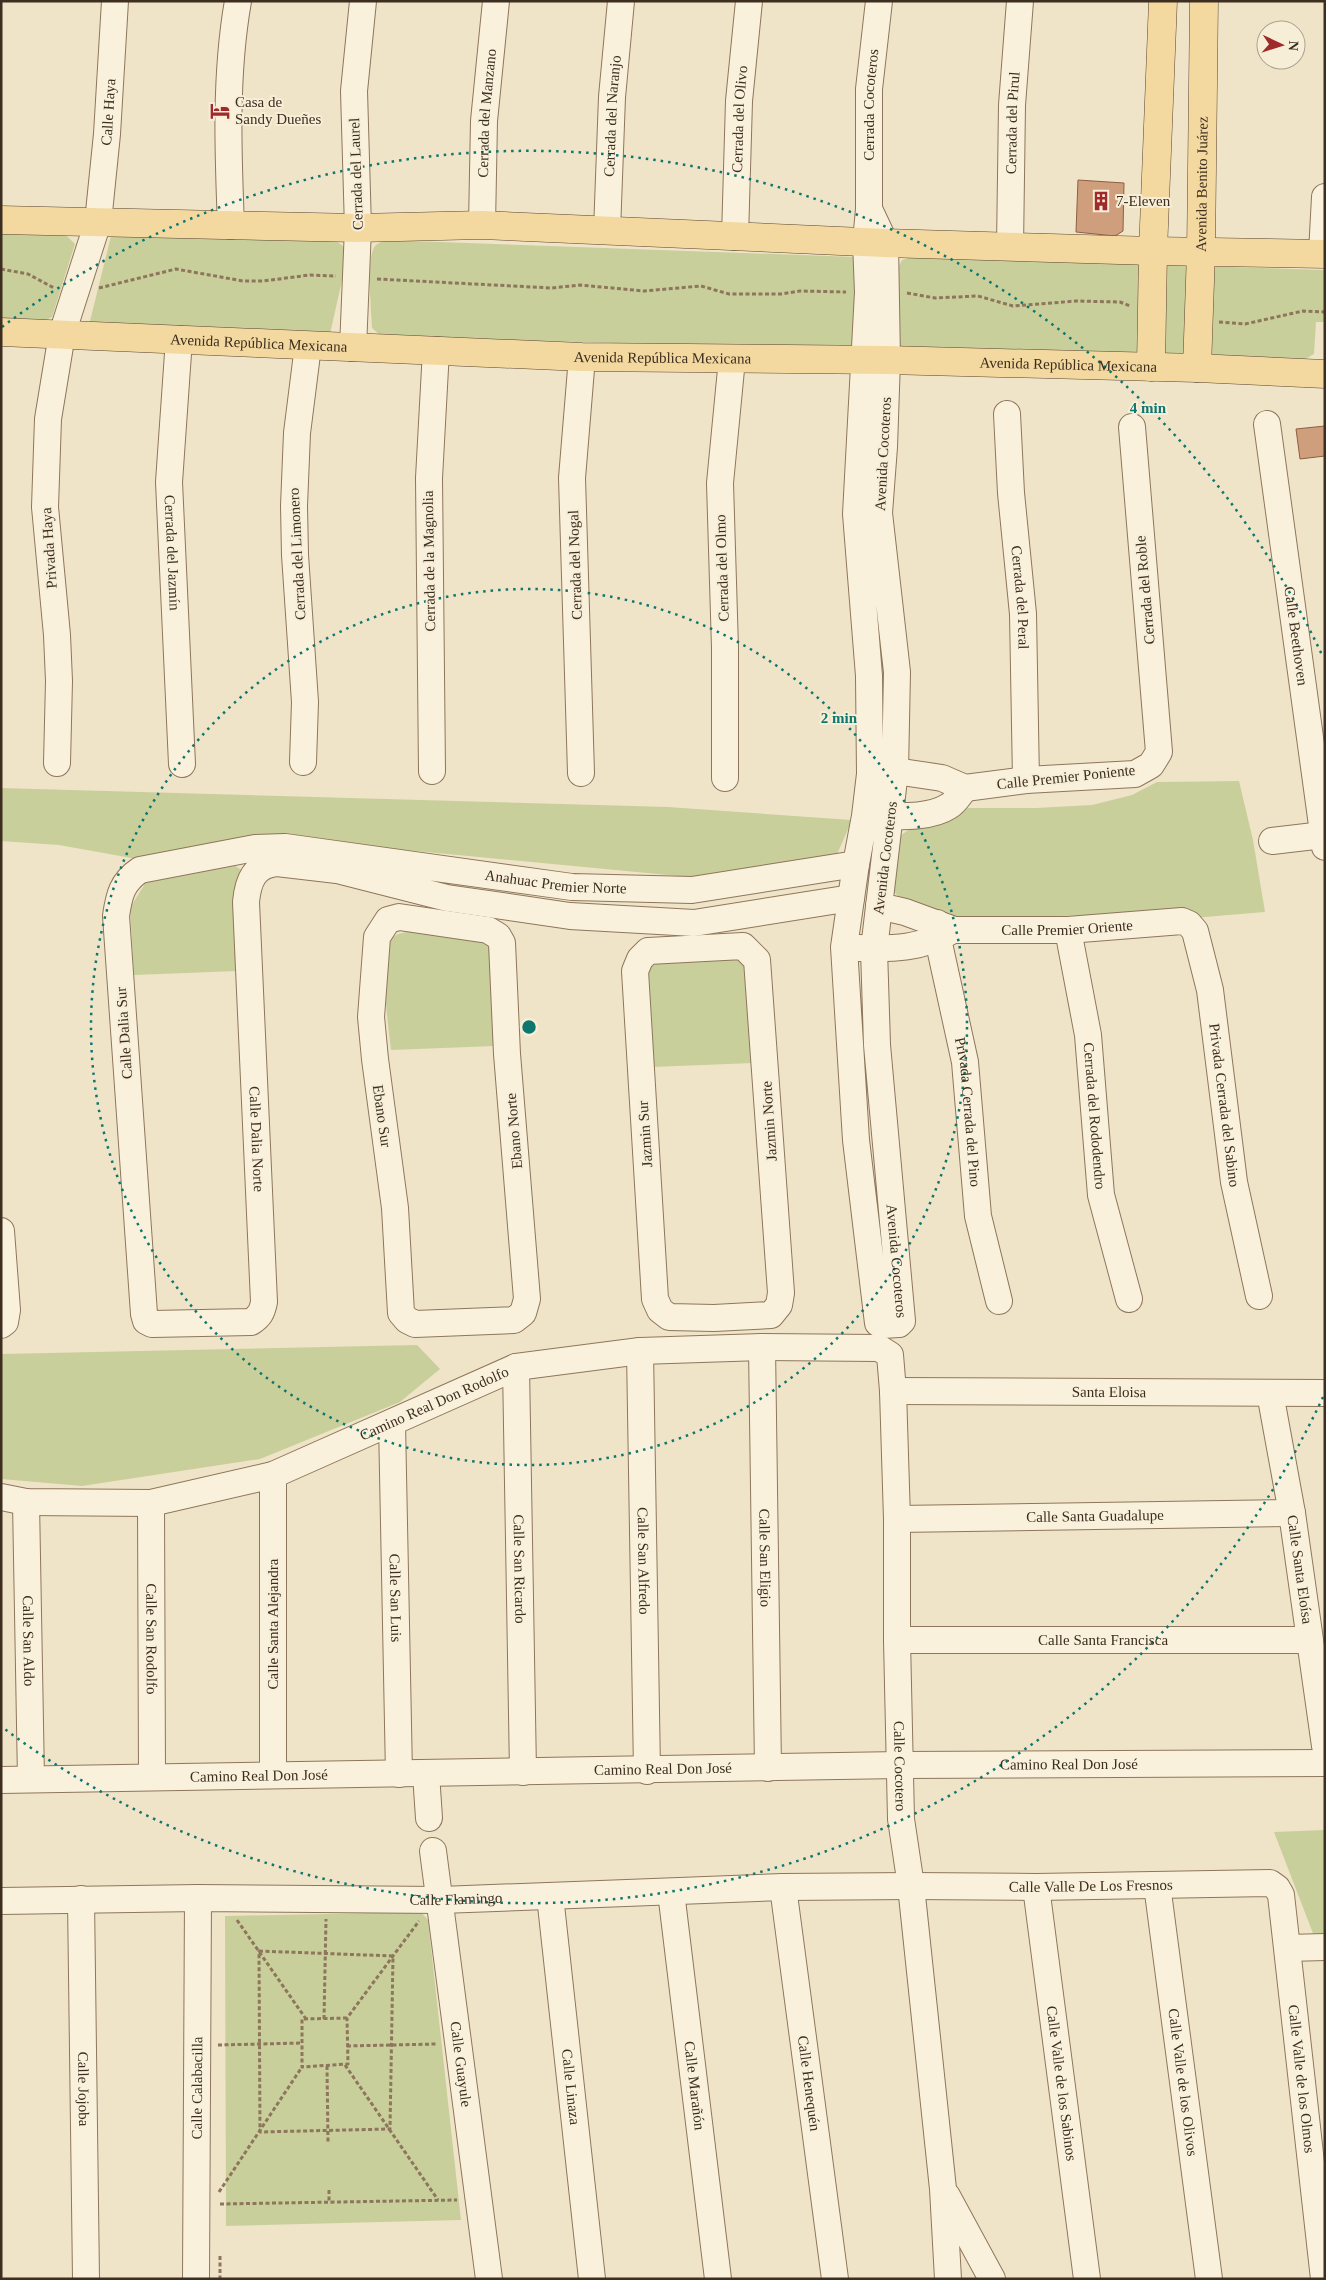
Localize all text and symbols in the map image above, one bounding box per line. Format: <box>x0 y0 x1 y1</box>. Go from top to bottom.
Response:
north arrow <box>1256 20 1306 70</box>
text: N <box>1286 40 1301 51</box>
street label: Cerrada del Manzano <box>475 48 499 178</box>
street label: Cerrada Cocoteros <box>861 48 882 161</box>
street label: Cerrada del Naranjo <box>601 55 624 177</box>
street label: Cerrada del Olivo <box>729 65 751 173</box>
street label: Cerrada del Pirul <box>1003 71 1023 174</box>
street label: Calle Haya <box>98 78 118 146</box>
place label: Casa de Sandy Dueñes <box>235 94 321 127</box>
hotel icon: Casa de Sandy Dueñes <box>209 100 231 122</box>
street label: Avenida Benito Juárez <box>1193 116 1211 252</box>
street label: Cerrada del Laurel <box>346 118 366 230</box>
building icon: 7-Eleven <box>1090 190 1112 212</box>
place label: 7-Eleven <box>1116 193 1171 209</box>
street label: Avenida República Mexicana <box>170 331 348 355</box>
street label: Avenida República Mexicana <box>573 349 752 367</box>
street label: Avenida República Mexicana <box>980 354 1158 375</box>
street label: Avenida Cocoteros <box>872 396 894 511</box>
text: 4 min <box>1130 400 1167 416</box>
street label: Cerrada del Limonero <box>286 487 308 621</box>
street label: Cerrada de la Magnolia <box>420 490 438 632</box>
street label: Cerrada del Jazmín <box>162 494 183 611</box>
street label: Privada Haya <box>38 507 60 589</box>
street label: Cerrada del Nogal <box>565 510 585 620</box>
street label: Cerrada del Olmo <box>712 514 732 622</box>
street label: Cerrada del Roble <box>1132 535 1158 645</box>
street label: Cerrada del Peral <box>1008 545 1032 650</box>
street label: Calle Beethoven <box>1281 586 1311 687</box>
text: 2 min <box>821 710 858 726</box>
street label: Calle Premier Poniente <box>996 762 1136 792</box>
street label: Avenida Cocoteros <box>870 800 900 916</box>
street label: Anahuac Premier Norte <box>484 867 627 896</box>
street label: Calle Premier Oriente <box>1001 917 1134 938</box>
street label: Calle Dalia Sur <box>113 986 135 1080</box>
centre of rings <box>520 1018 538 1036</box>
street label: Privada Cerrada del Sabino <box>1206 1022 1243 1188</box>
street label: Privada Cerrada del Pino <box>952 1036 984 1188</box>
street label: Cerrada del Rododendro <box>1081 1042 1109 1190</box>
street label: Jazmin Norte <box>758 1080 780 1162</box>
street label: Ebano Sur <box>370 1084 394 1148</box>
street label: Calle Dalia Norte <box>246 1086 267 1193</box>
street label: Ebano Norte <box>503 1092 525 1170</box>
street label: Jazmin Sur <box>635 1100 655 1168</box>
street label: Avenida Cocoteros <box>883 1203 910 1319</box>
street label: Camino Real Don Rodolfo <box>357 1363 511 1443</box>
street label: Santa Eloisa <box>1072 1384 1147 1400</box>
street label: Calle San Alfredo <box>635 1507 652 1615</box>
street label: Calle Santa Guadalupe <box>1026 1507 1164 1525</box>
street label: Calle San Eligio <box>756 1509 774 1607</box>
street label: Calle San Ricardo <box>511 1514 528 1624</box>
street label: Calle Santa Eloísa <box>1284 1514 1316 1625</box>
street label: Calle San Luis <box>387 1554 404 1642</box>
street label: Calle Santa Alejandra <box>265 1558 281 1689</box>
street label: Calle San Rodolfo <box>143 1584 160 1694</box>
street label: Calle San Aldo <box>20 1595 37 1687</box>
street label: Calle Santa Francisca <box>1038 1632 1168 1648</box>
street label: Calle Cocotero <box>891 1721 909 1811</box>
street label: Camino Real Don José <box>1000 1756 1138 1773</box>
street label: Camino Real Don José <box>594 1760 732 1778</box>
street label: Camino Real Don José <box>190 1767 328 1785</box>
street label: Calle Valle De Los Fresnos <box>1009 1877 1173 1895</box>
street label: Calle Flamingo <box>409 1890 503 1908</box>
street label: Calle Valle de los Olmos <box>1285 2004 1318 2154</box>
street label: Calle Valle de los Sabinos <box>1044 2005 1080 2162</box>
street label: Calle Valle de los Olivos <box>1165 2007 1201 2157</box>
street label: Calle Guayule <box>447 2020 474 2108</box>
street label: Calle Henequén <box>795 2034 823 2133</box>
street label: Calle Calabacilla <box>189 2036 205 2140</box>
street label: Calle Marañón <box>681 2040 708 2132</box>
street label: Calle Linaza <box>559 2048 583 2126</box>
street label: Calle Jojoba <box>75 2052 92 2127</box>

